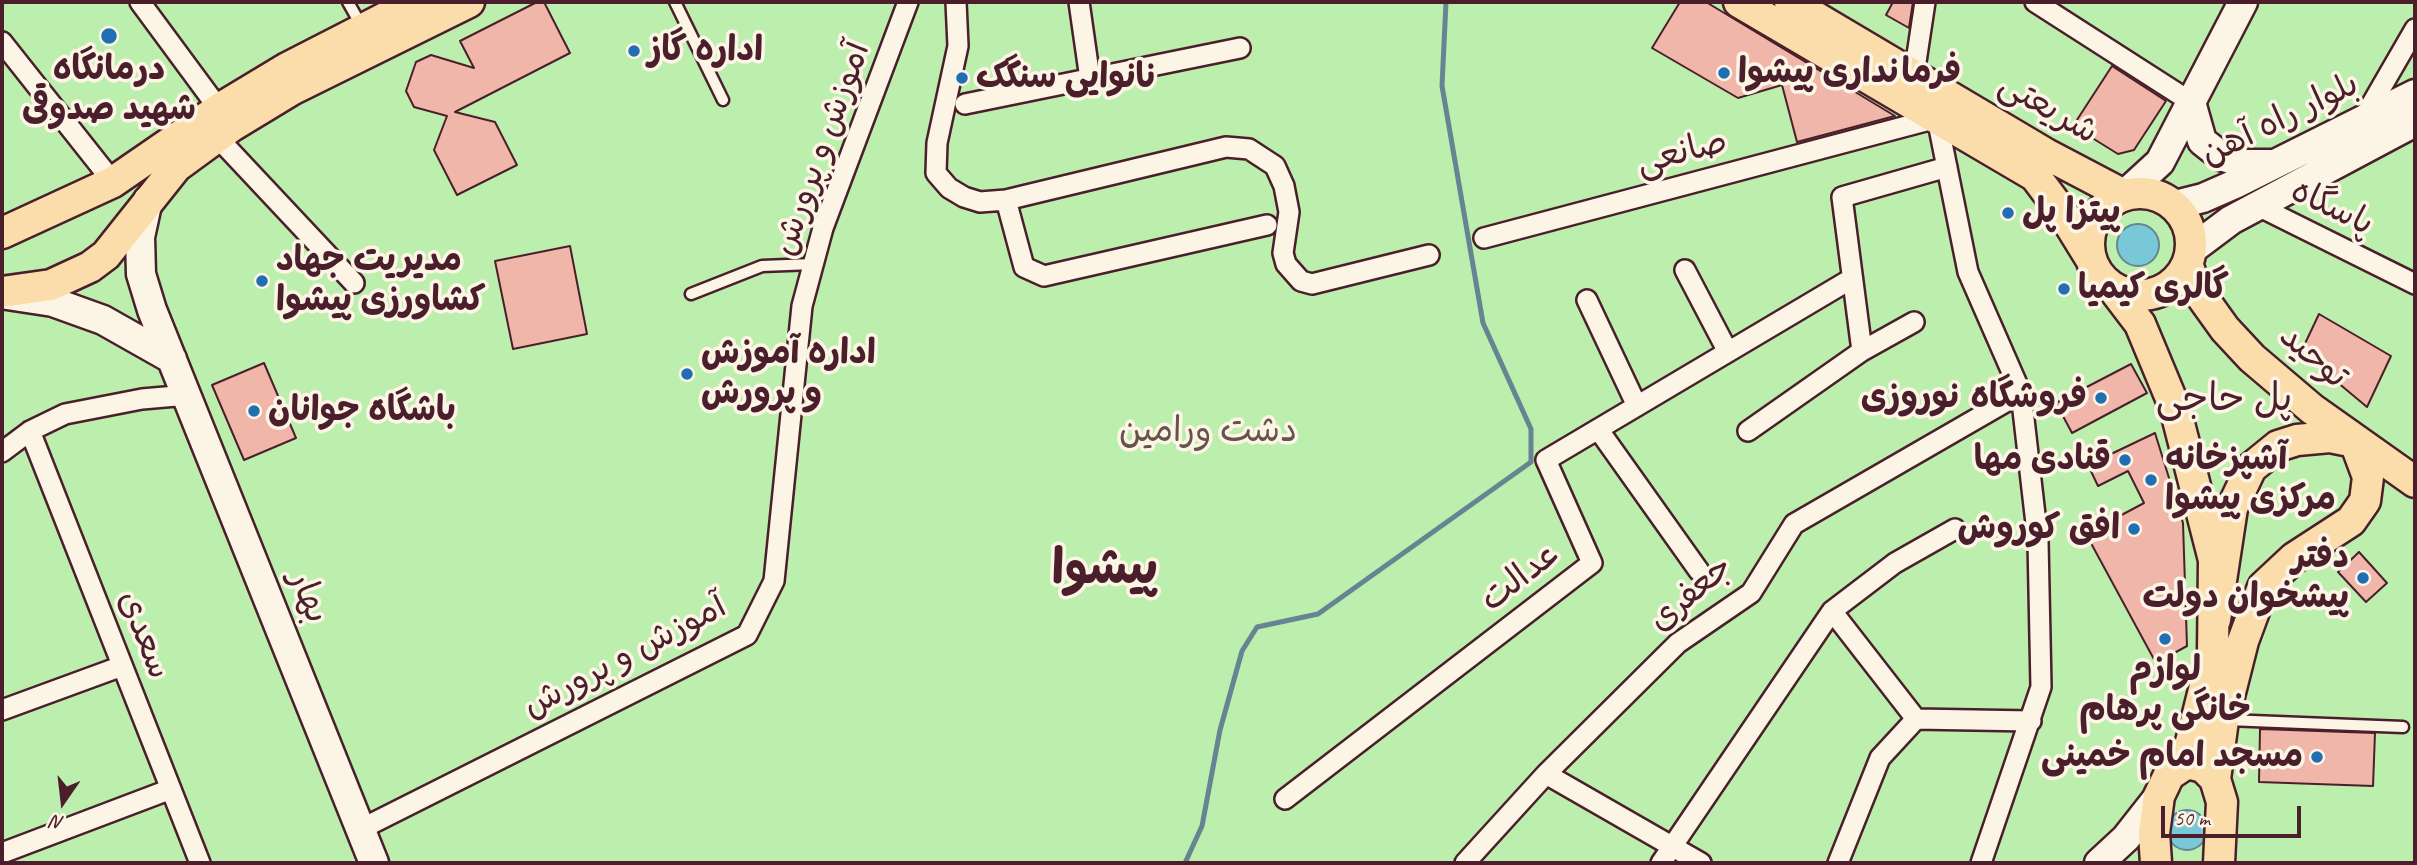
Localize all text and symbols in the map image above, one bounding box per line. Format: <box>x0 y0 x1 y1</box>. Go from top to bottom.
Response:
marker: درمانگاه شهید صدوقی <box>99 26 119 46</box>
place label: اداره گاز <box>648 30 763 72</box>
street label: آموزش و پرورش <box>764 36 880 262</box>
marker: اداره گاز <box>626 43 642 59</box>
place label: درمانگاه شهید صدوقی <box>22 49 196 131</box>
place label: فرمانداری پیشوا <box>1738 52 1961 94</box>
place label: نانوایی سنگک <box>976 57 1158 99</box>
street label: شریعتی <box>1991 64 2105 154</box>
street label: بلوار راه آهن <box>2194 64 2366 176</box>
marker: فرمانداری پیشوا <box>1716 65 1732 81</box>
marker: نانوایی سنگک <box>954 70 970 86</box>
street label: صانعی <box>1632 121 1732 185</box>
street label: پاسگاه <box>2284 170 2380 246</box>
place label: پیتزا پل <box>2022 192 2121 234</box>
marker: پیتزا پل <box>2000 205 2016 221</box>
place label: مدیریت جهاد کشاورزی پیشوا <box>276 240 486 322</box>
place label: گالری کیمیا <box>2078 268 2229 310</box>
marker: مدیریت جهاد کشاورزی پیشوا <box>254 273 270 289</box>
marker: گالری کیمیا <box>2056 281 2072 297</box>
street label: توحید <box>2270 316 2356 398</box>
place label: اداره آموزش و پرورش <box>701 333 876 415</box>
marker: اداره آموزش و پرورش <box>679 366 695 382</box>
place label: فروشگاه نوروزی <box>1861 377 2087 419</box>
district label: پل حاجی <box>2156 377 2292 423</box>
place label: باشگاه جوانان <box>268 390 456 432</box>
marker: فروشگاه نوروزی <box>2093 390 2109 406</box>
marker: باشگاه جوانان <box>246 403 262 419</box>
park label: دشت ورامین <box>1119 411 1297 453</box>
place label: قنادی مها <box>1974 439 2111 481</box>
place label: آشپزخانه مرکزی پیشوا <box>2165 439 2336 521</box>
marker: قنادی مها <box>2117 452 2133 468</box>
marker: آشپزخانه مرکزی پیشوا <box>2143 472 2159 488</box>
place label: افق کوروش <box>1958 508 2120 550</box>
marker: افق کوروش <box>2126 521 2142 537</box>
street label: عدالت <box>1473 533 1569 621</box>
place label: دفتر پیشخوان دولت <box>2142 537 2349 619</box>
district label: پیشوا <box>1052 541 1158 599</box>
street label: جعفری <box>1640 547 1742 641</box>
street label: بهار <box>279 564 337 630</box>
marker: دفتر پیشخوان دولت <box>2355 570 2371 586</box>
street label: سعدی <box>108 585 180 685</box>
street label: آموزش و پرورش <box>516 586 734 728</box>
marker: لوازم خانگی پرهام <box>2157 631 2173 647</box>
place label: لوازم خانگی پرهام <box>2079 650 2251 732</box>
place label: مسجد امام خمینی <box>2041 736 2303 778</box>
marker: مسجد امام خمینی <box>2309 749 2325 765</box>
north arrow <box>28 767 98 837</box>
scale bar <box>2165 792 2305 836</box>
text: 50 m <box>2174 805 2210 831</box>
text: N <box>49 809 67 835</box>

